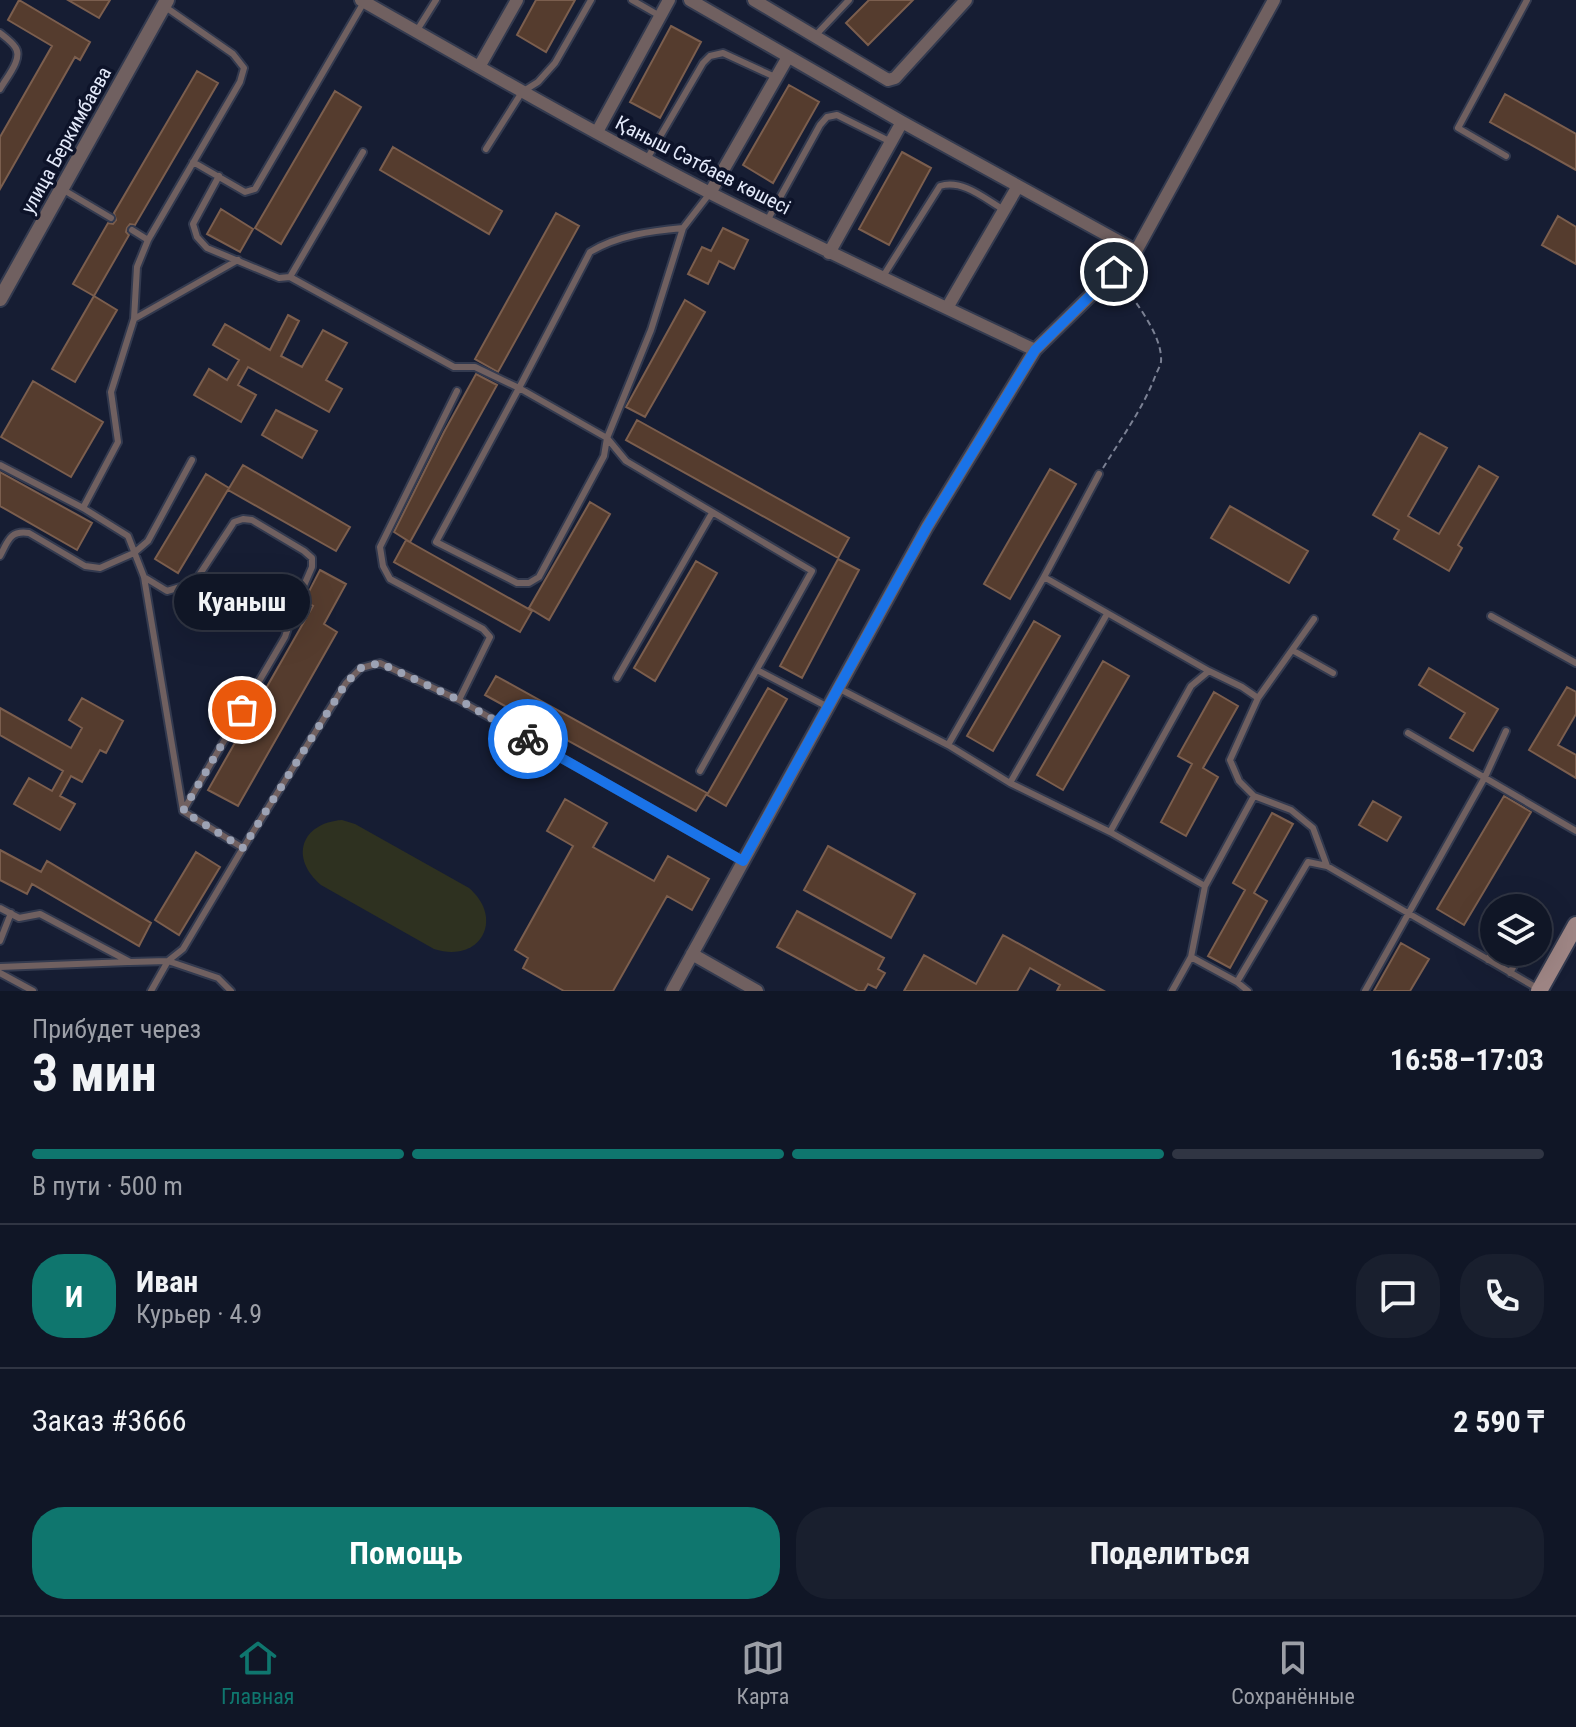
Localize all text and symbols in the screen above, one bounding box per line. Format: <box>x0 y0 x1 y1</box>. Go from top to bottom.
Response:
street label: улица Беркимбаева <box>16 62 116 218</box>
street label: Қаныш Сәтбаев көшесі <box>611 110 795 220</box>
pin <box>1080 238 1148 306</box>
icon: home <box>1092 250 1136 294</box>
callout: Куаныш <box>174 574 310 630</box>
text: Куаныш <box>198 587 286 617</box>
pin <box>208 676 276 744</box>
icon: bag <box>220 688 264 732</box>
courier <box>488 699 568 779</box>
icon: bike <box>506 717 550 761</box>
map controls <box>1480 894 1552 966</box>
button: layers <box>1480 894 1552 966</box>
text: Прибудет через <box>32 1014 201 1044</box>
text: 16:58–17:03 <box>1390 1042 1544 1077</box>
text: 3 мин <box>32 1043 157 1104</box>
text: В пути · 500 m <box>32 1171 183 1201</box>
button: chat <box>1356 1254 1440 1338</box>
button: phone <box>1460 1254 1544 1338</box>
text: Иван <box>136 1264 198 1299</box>
text: И <box>65 1279 83 1314</box>
text: Курьер · 4.9 <box>136 1299 262 1329</box>
text: Заказ #3666 <box>32 1403 187 1438</box>
text: 2 590 ₸ <box>1453 1404 1544 1439</box>
button: Помощь <box>32 1507 780 1599</box>
button: Поделиться <box>796 1507 1544 1599</box>
tab: Главная <box>221 1636 294 1709</box>
tab: Карта <box>737 1636 789 1709</box>
tab: Сохранённые <box>1231 1636 1355 1709</box>

